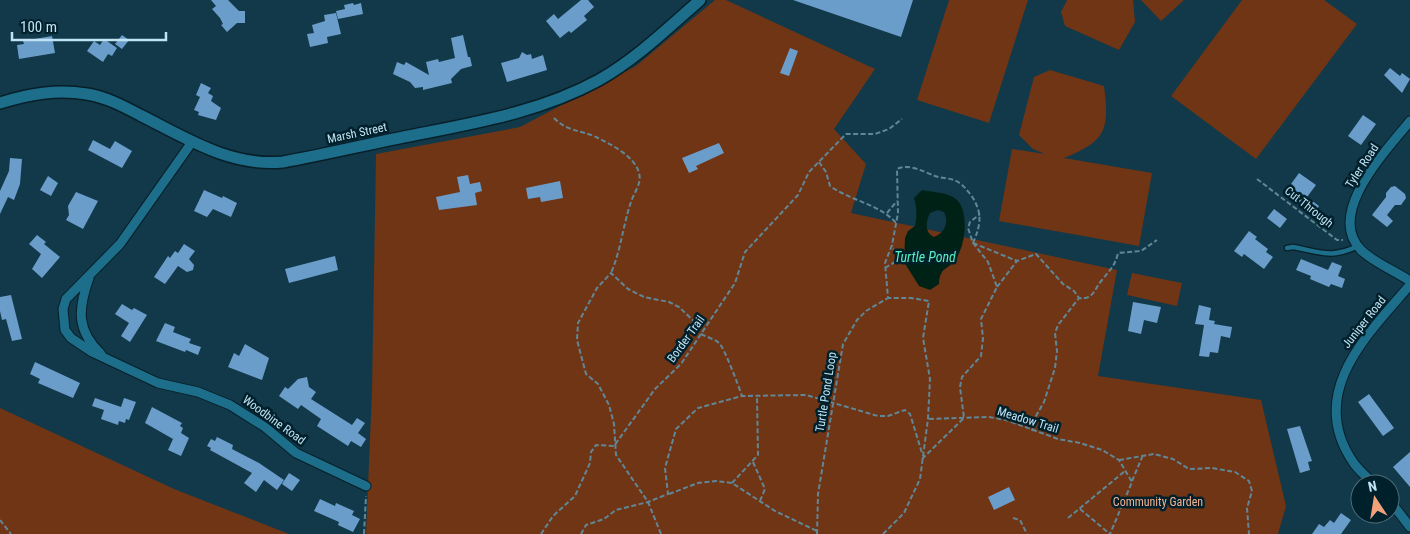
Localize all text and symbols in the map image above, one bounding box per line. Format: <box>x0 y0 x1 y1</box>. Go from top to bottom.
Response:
scale bar <box>12 10 166 42</box>
text: 100 m <box>20 18 57 36</box>
street label: Marsh Street <box>326 120 389 146</box>
street label: Tyler Road <box>1343 141 1381 191</box>
street label: Cut Through <box>1282 184 1336 230</box>
water label: Turtle Pond <box>894 249 956 265</box>
street label: Juniper Road <box>1339 293 1389 351</box>
street label: Border Trail <box>664 313 708 365</box>
street label: Turtle Pond Loop <box>813 351 839 433</box>
street label: Woodbine Road <box>240 393 308 447</box>
street label: Meadow Trail <box>996 404 1060 436</box>
north arrow <box>1350 474 1400 524</box>
text: N <box>1366 478 1378 495</box>
park label: Community Garden <box>1113 495 1203 509</box>

